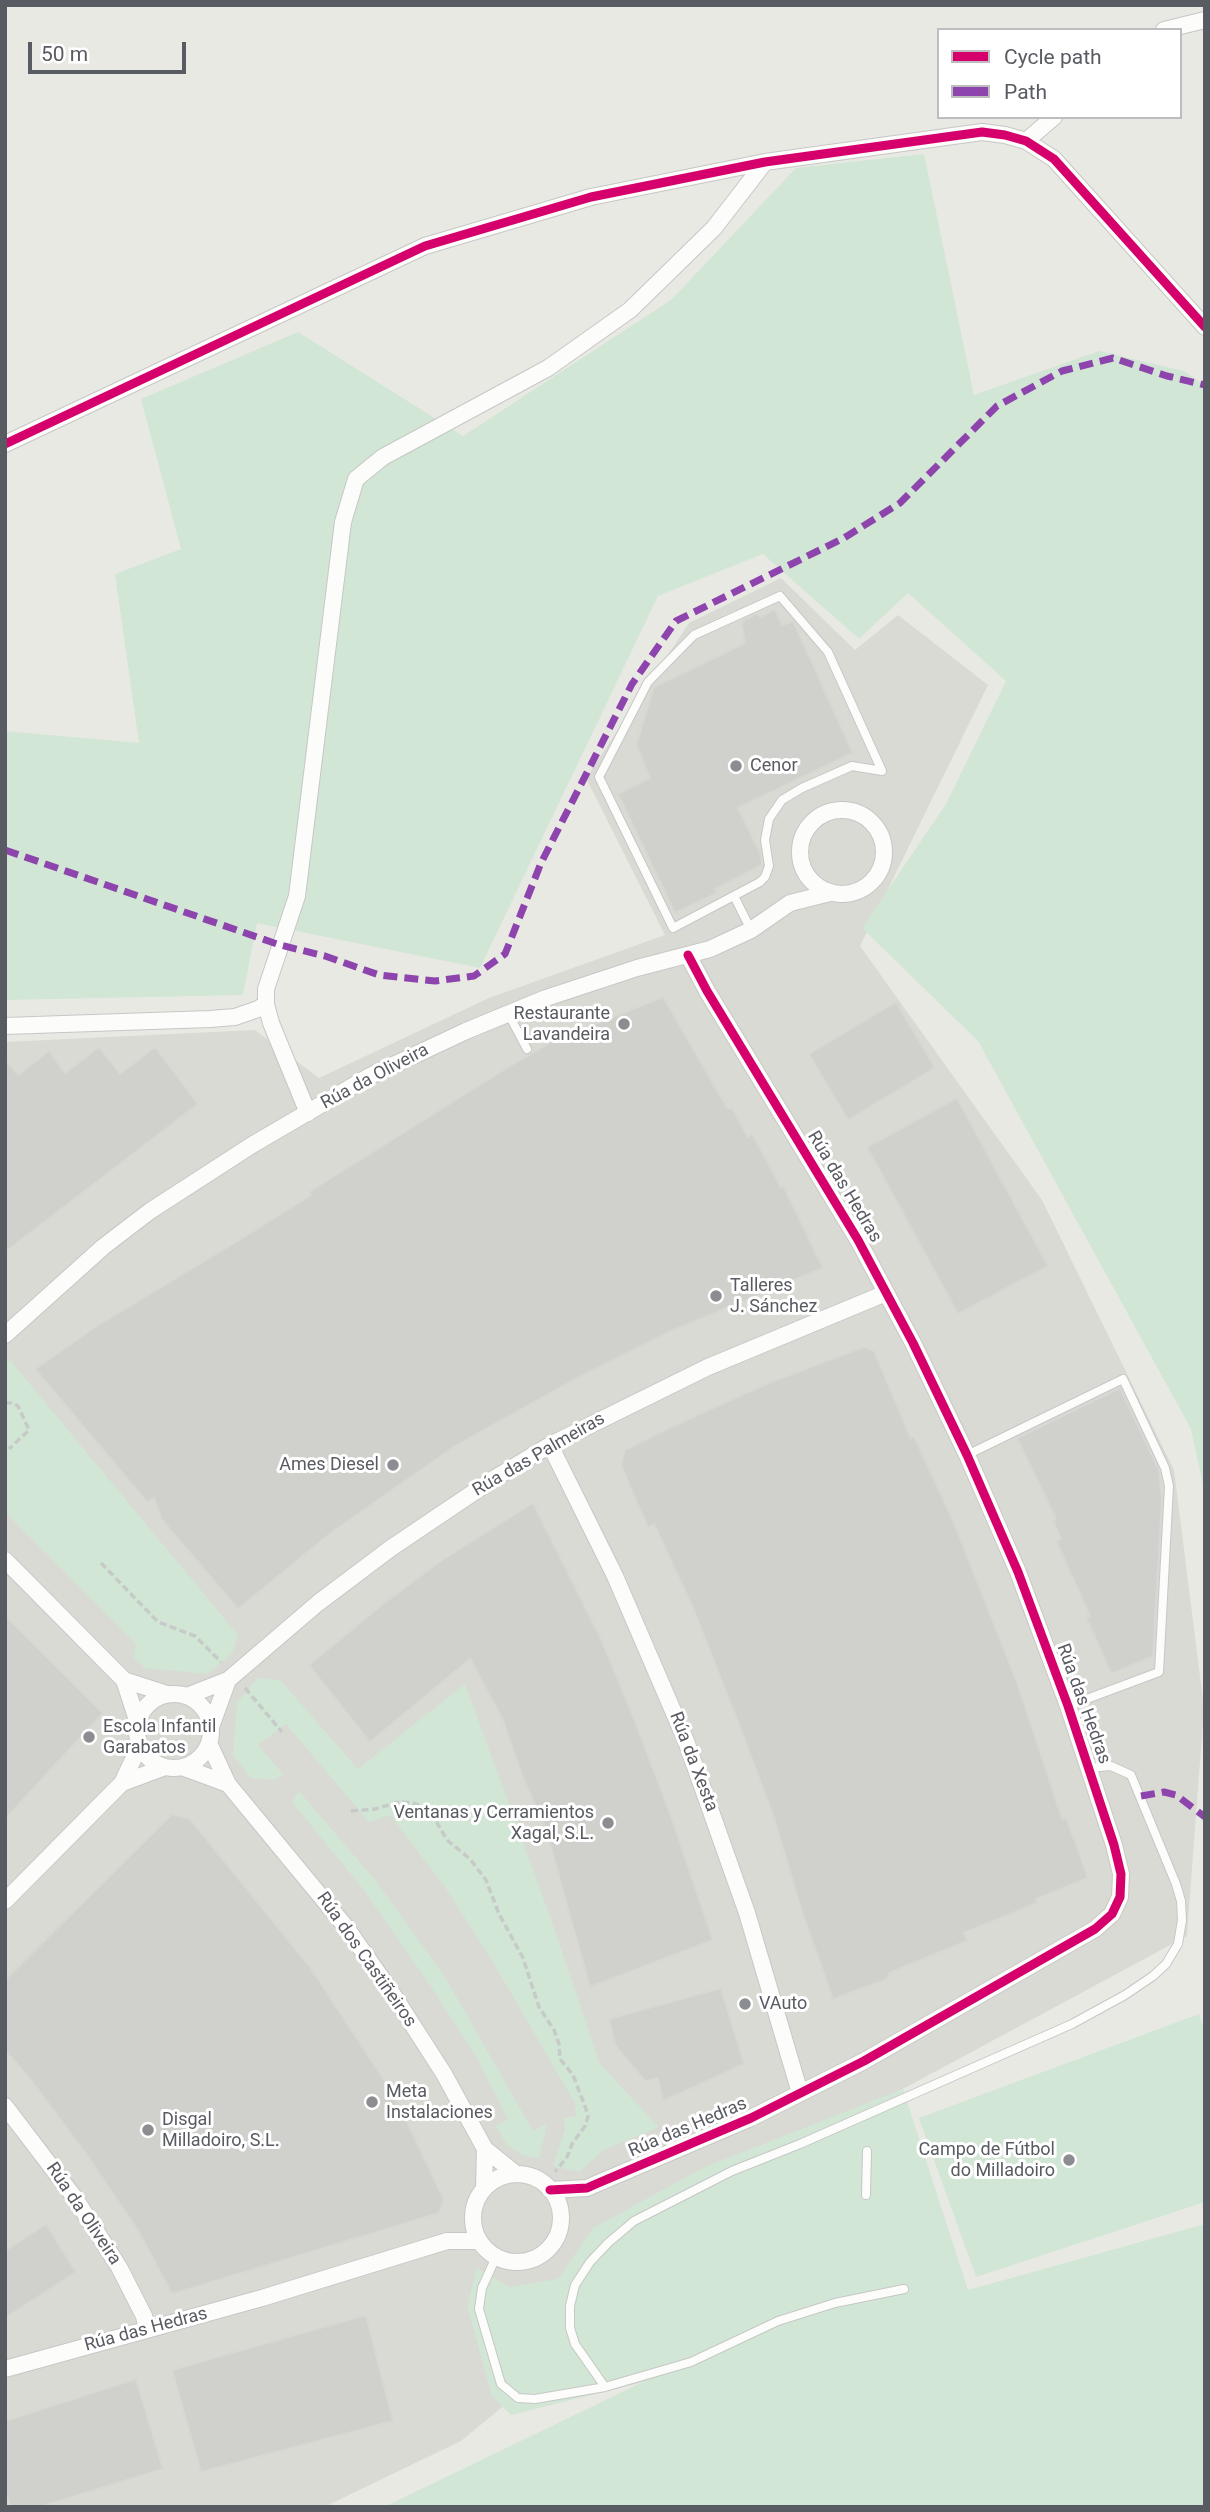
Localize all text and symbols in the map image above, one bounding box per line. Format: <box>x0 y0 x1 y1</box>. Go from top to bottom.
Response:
scale bar <box>32 28 189 72</box>
legend <box>937 28 1182 119</box>
text: 50 m <box>41 42 88 66</box>
text: Cycle path <box>1004 45 1102 69</box>
text: Path <box>1004 80 1047 104</box>
place label: Cenor <box>750 755 798 777</box>
marker: Cenor <box>728 758 744 774</box>
place label: Restaurante Lavandeira <box>514 1003 610 1046</box>
marker: Restaurante Lavandeira <box>616 1016 632 1032</box>
street label: Rúa da Oliveira <box>317 1040 433 1114</box>
street label: Rúa das Hedras <box>802 1127 886 1247</box>
place label: Talleres J. Sánchez <box>730 1275 817 1318</box>
marker: Talleres J. Sánchez <box>708 1288 724 1304</box>
street label: Rúa das Palmeiras <box>469 1408 609 1502</box>
place label: Ames Diesel <box>279 1454 379 1476</box>
marker: Ames Diesel <box>385 1457 401 1473</box>
street label: Rúa das Hedras <box>1051 1641 1115 1767</box>
street label: Rúa da Xesta <box>664 1709 722 1815</box>
place label: Escola Infantil Garabatos <box>103 1716 216 1758</box>
marker: Escola Infantil Garabatos <box>81 1729 97 1745</box>
place label: Ventanas y Cerramientos Xagal, S.L. <box>393 1802 594 1844</box>
marker: Ventanas y Cerramientos Xagal, S.L. <box>600 1815 616 1831</box>
street label: Rúa dos Castiñeiros <box>311 1888 421 2032</box>
place label: VAuto <box>759 1993 807 2015</box>
marker: VAuto <box>737 1996 753 2012</box>
place label: Meta Instalaciones <box>386 2081 493 2124</box>
street label: Rúa das Hedras <box>626 2093 750 2163</box>
marker: Meta Instalaciones <box>364 2094 380 2110</box>
place label: Disgal Milladoiro, S.L. <box>162 2109 280 2152</box>
marker: Disgal Milladoiro, S.L. <box>140 2122 156 2138</box>
place label: Campo de Fútbol do Milladoiro <box>918 2139 1055 2182</box>
marker: Campo de Fútbol do Milladoiro <box>1061 2152 1077 2168</box>
street label: Rúa da Oliveira <box>41 2159 125 2269</box>
street label: Rúa das Hedras <box>82 2303 210 2357</box>

